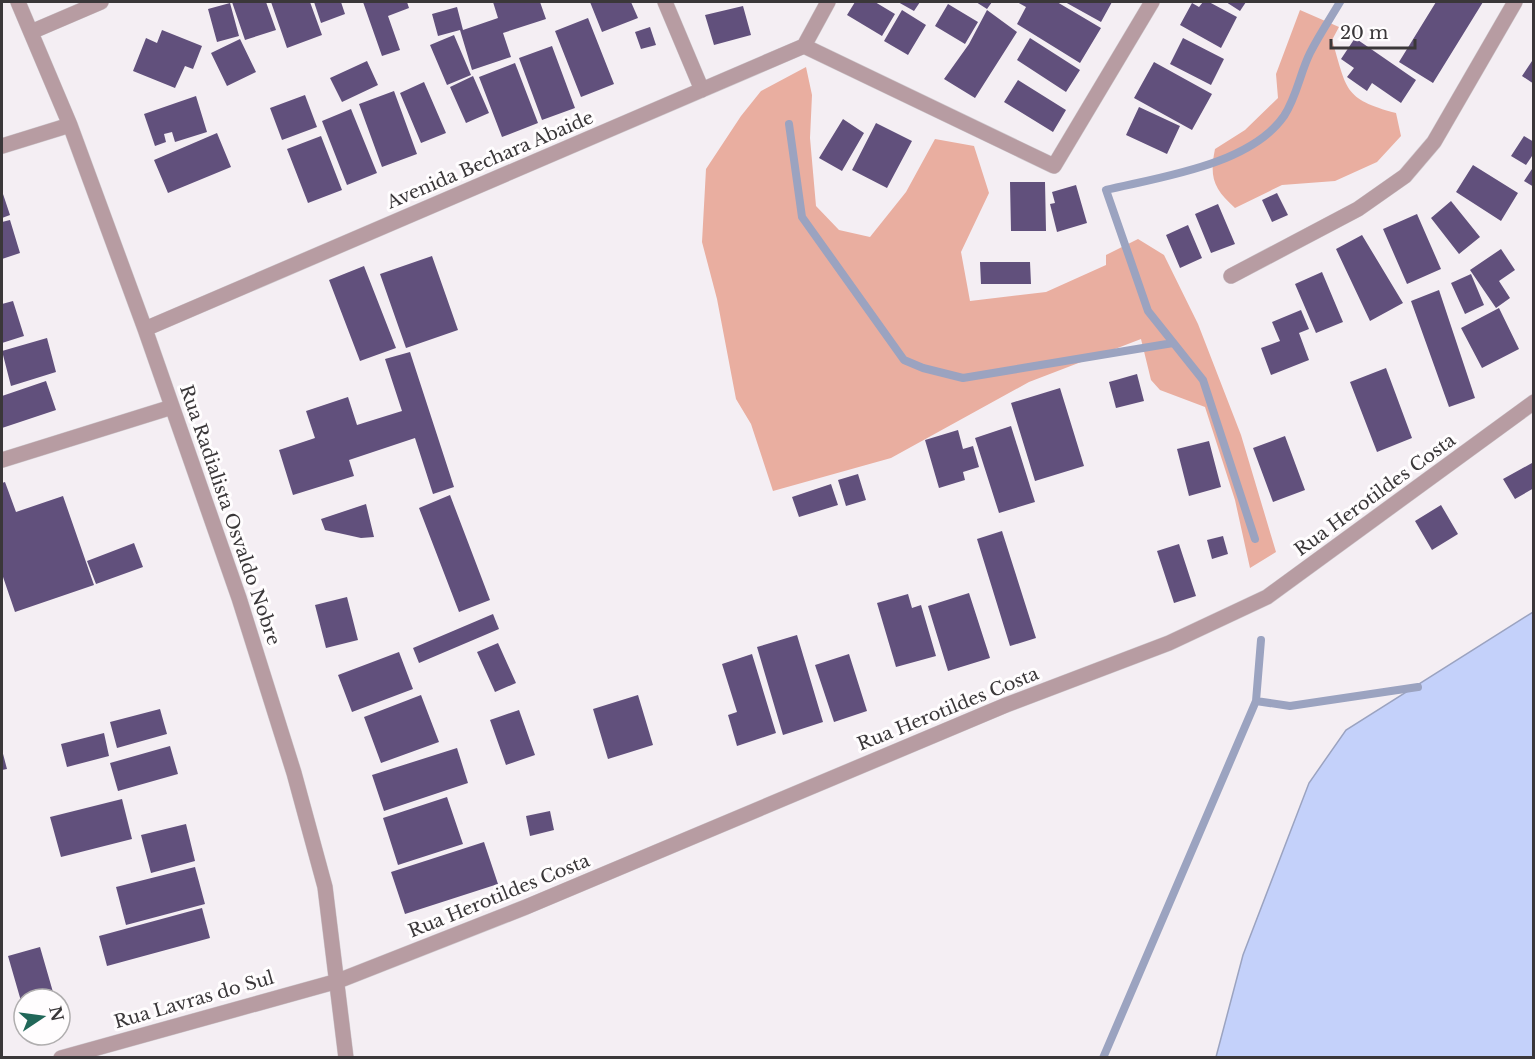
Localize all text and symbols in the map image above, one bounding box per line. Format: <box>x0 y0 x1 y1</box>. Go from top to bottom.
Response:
scale bar <box>1331 12 1415 50</box>
text: 20 m <box>1340 22 1388 44</box>
street label: Avenida Bechara Abaide <box>382 106 597 214</box>
street label: Rua Radialista Osvaldo Nobre <box>175 382 285 648</box>
street label: Rua Herotildes Costa <box>1290 429 1460 561</box>
street label: Rua Herotildes Costa <box>854 663 1042 755</box>
street label: Rua Herotildes Costa <box>405 850 593 942</box>
street label: Rua Lavras do Sul <box>111 967 277 1033</box>
north arrow <box>12 987 72 1047</box>
text: N <box>45 1004 68 1023</box>

